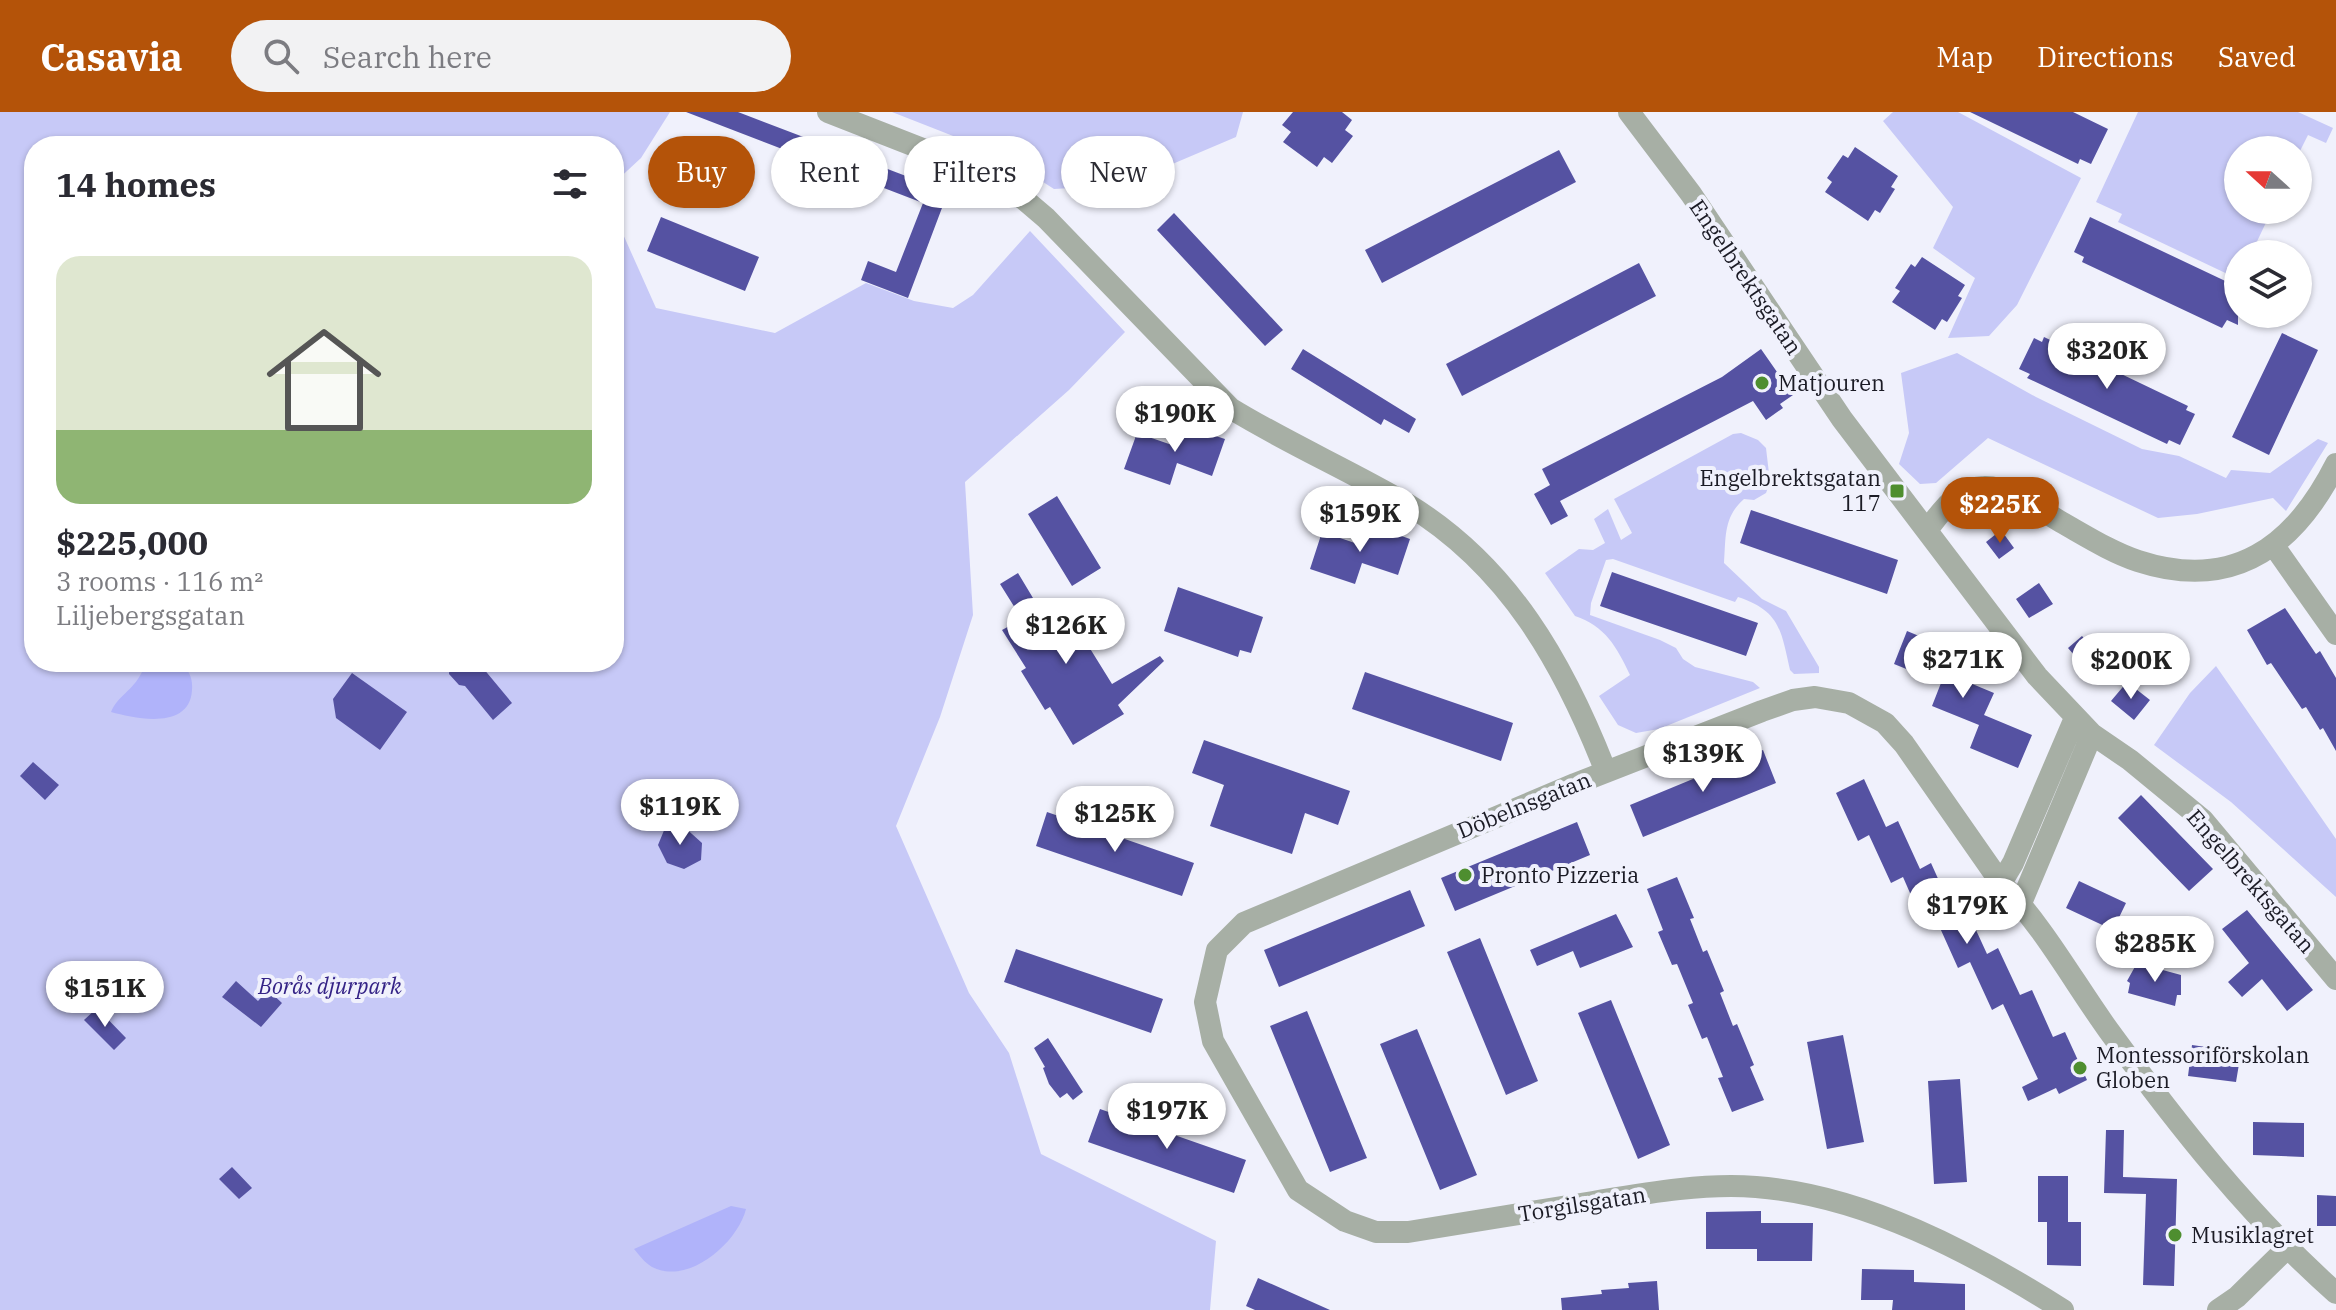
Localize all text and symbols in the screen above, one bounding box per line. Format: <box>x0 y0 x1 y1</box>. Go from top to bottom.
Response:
search box <box>231 20 791 92</box>
text: Casavia <box>40 32 183 81</box>
icon: search <box>259 34 303 78</box>
text: Search here <box>323 37 492 76</box>
text: Map <box>1936 38 1993 75</box>
text: Directions <box>2037 38 2174 75</box>
text: Saved <box>2218 38 2296 75</box>
chip: Buy <box>648 136 755 208</box>
chip: Rent <box>771 136 888 208</box>
chip: Filters <box>904 136 1045 208</box>
chip: New <box>1061 136 1175 208</box>
north arrow <box>2224 136 2312 224</box>
map controls <box>2224 136 2312 328</box>
text: 14 homes <box>56 162 216 206</box>
icon: filters <box>548 162 592 206</box>
street label: Engelbrektsgatan <box>1684 193 1809 360</box>
button: layers <box>2224 240 2312 328</box>
icon: home <box>252 308 396 452</box>
pin: $320K <box>2051 323 2163 391</box>
text: $320K <box>2066 332 2148 366</box>
place label: Matjouren <box>1778 368 1885 397</box>
marker: Matjouren <box>1753 374 1771 392</box>
pin: $190K <box>1119 386 1231 454</box>
text: $190K <box>1134 395 1216 429</box>
place label: Engelbrektsgatan 117 <box>1699 463 1881 517</box>
pin: $225K <box>1944 477 2056 545</box>
marker: Engelbrektsgatan 117 <box>1888 482 1906 500</box>
pin: $159K <box>1304 486 1416 554</box>
text: $225K <box>1959 486 2041 520</box>
text: $159K <box>1319 495 1401 529</box>
text: $225,000 <box>56 520 208 564</box>
text: 3 rooms · 116 m² <box>56 564 263 598</box>
text: Liljebergsgatan <box>56 598 245 632</box>
pin: $126K <box>1010 598 1122 666</box>
text: $126K <box>1025 607 1107 641</box>
pin: $271K <box>1907 632 2019 700</box>
pin: $200K <box>2075 633 2187 701</box>
text: $271K <box>1922 641 2004 675</box>
text: $200K <box>2090 642 2172 676</box>
pin: $139K <box>1647 726 1759 794</box>
text: $139K <box>1662 735 1744 769</box>
street label: Döbelnsgatan <box>1453 765 1595 845</box>
pin: $119K <box>624 779 736 847</box>
pin: $125K <box>1059 786 1171 854</box>
text: $119K <box>639 788 721 822</box>
text: $125K <box>1074 795 1156 829</box>
street label: Engelbrektsgatan <box>2181 803 2322 959</box>
place label: Pronto Pizzeria <box>1481 860 1639 889</box>
marker: Pronto Pizzeria <box>1456 866 1474 884</box>
pin: $179K <box>1911 878 2023 946</box>
text: $179K <box>1926 887 2008 921</box>
pin: $285K <box>2099 916 2211 984</box>
text: $285K <box>2114 925 2196 959</box>
pin: $151K <box>49 961 161 1029</box>
text: $151K <box>64 970 146 1004</box>
park label: Borås djurpark <box>257 971 402 1000</box>
place label: Montessoriförskolan Globen <box>2096 1040 2310 1094</box>
marker: Montessoriförskolan Globen <box>2071 1059 2089 1077</box>
pin: $197K <box>1111 1083 1223 1151</box>
text: $197K <box>1126 1092 1208 1126</box>
street label: Torgilsgatan <box>1516 1179 1648 1228</box>
place label: Musiklagret <box>2191 1220 2314 1249</box>
marker: Musiklagret <box>2166 1226 2184 1244</box>

